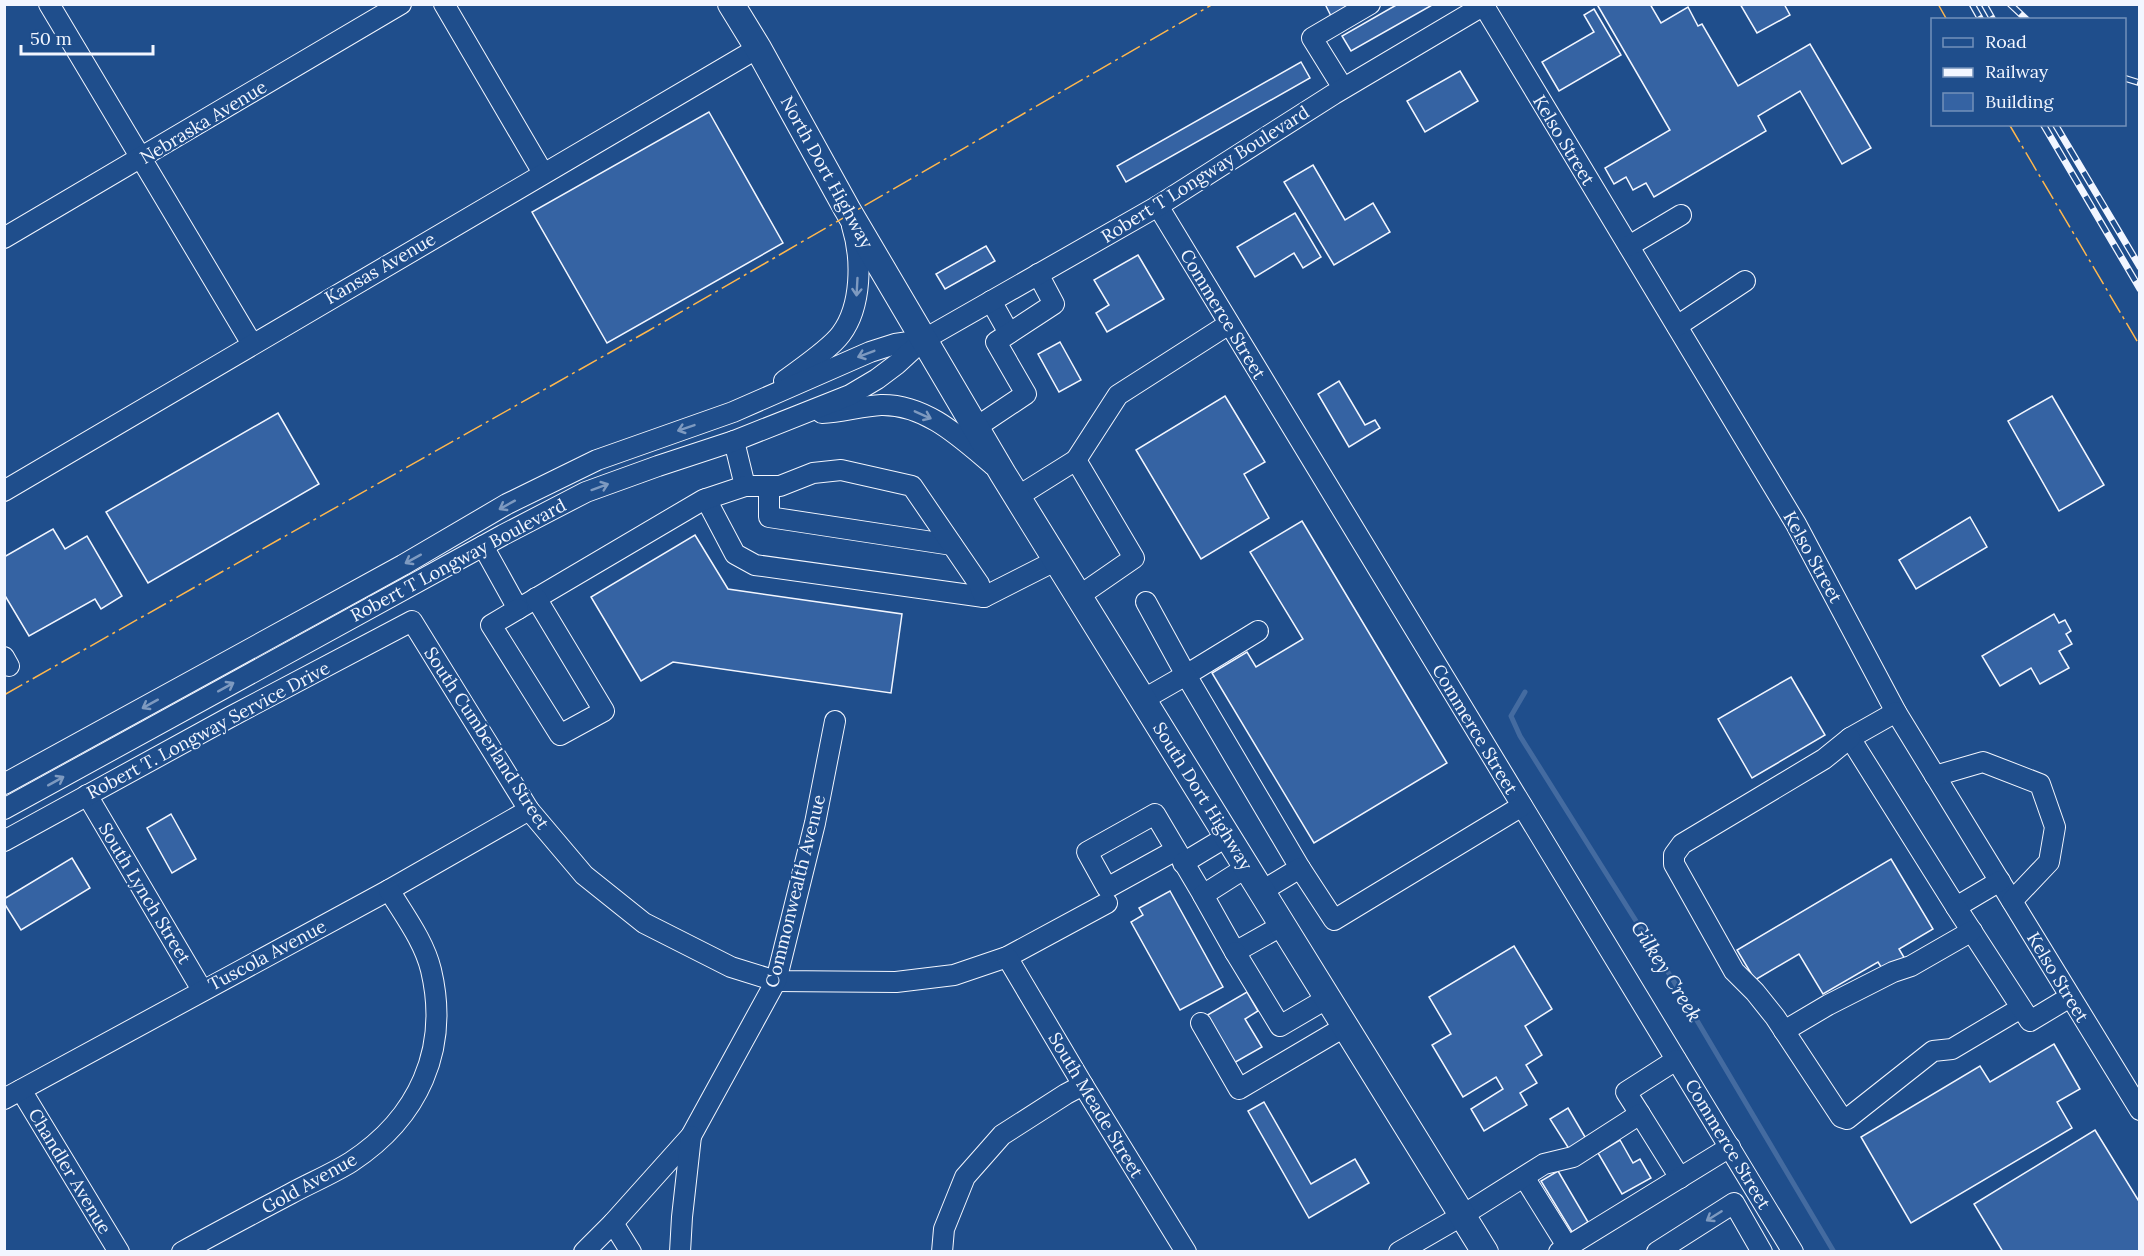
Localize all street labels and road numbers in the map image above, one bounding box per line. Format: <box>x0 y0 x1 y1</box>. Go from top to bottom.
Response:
street label: Nebraska Avenue <box>135 75 271 169</box>
street label: Kelso Street <box>1528 91 1600 189</box>
street label: North Dort Highway <box>776 92 879 253</box>
street label: Robert T Longway Boulevard <box>1097 100 1314 248</box>
street label: Kansas Avenue <box>320 227 440 309</box>
street label: Commerce Street <box>1175 245 1271 383</box>
street label: Robert T Longway Boulevard <box>346 493 570 627</box>
street label: Kelso Street <box>1778 507 1848 607</box>
street label: South Cumberland Street <box>419 642 555 834</box>
street label: Robert T. Longway Service Drive <box>83 656 334 804</box>
street label: Commerce Street <box>1427 660 1523 798</box>
street label: South Dort Highway <box>1148 718 1258 875</box>
street label: Commonwealth Avenue <box>760 792 830 990</box>
street label: South Lynch Street <box>94 818 196 968</box>
street label: Tuscola Avenue <box>204 914 330 996</box>
street label: Kelso Street <box>2022 928 2094 1026</box>
street label: South Meade Street <box>1043 1028 1149 1182</box>
street label: Commerce Street <box>1680 1075 1776 1213</box>
street label: Chandler Avenue <box>23 1104 117 1238</box>
street label: Gold Avenue <box>257 1147 361 1219</box>

